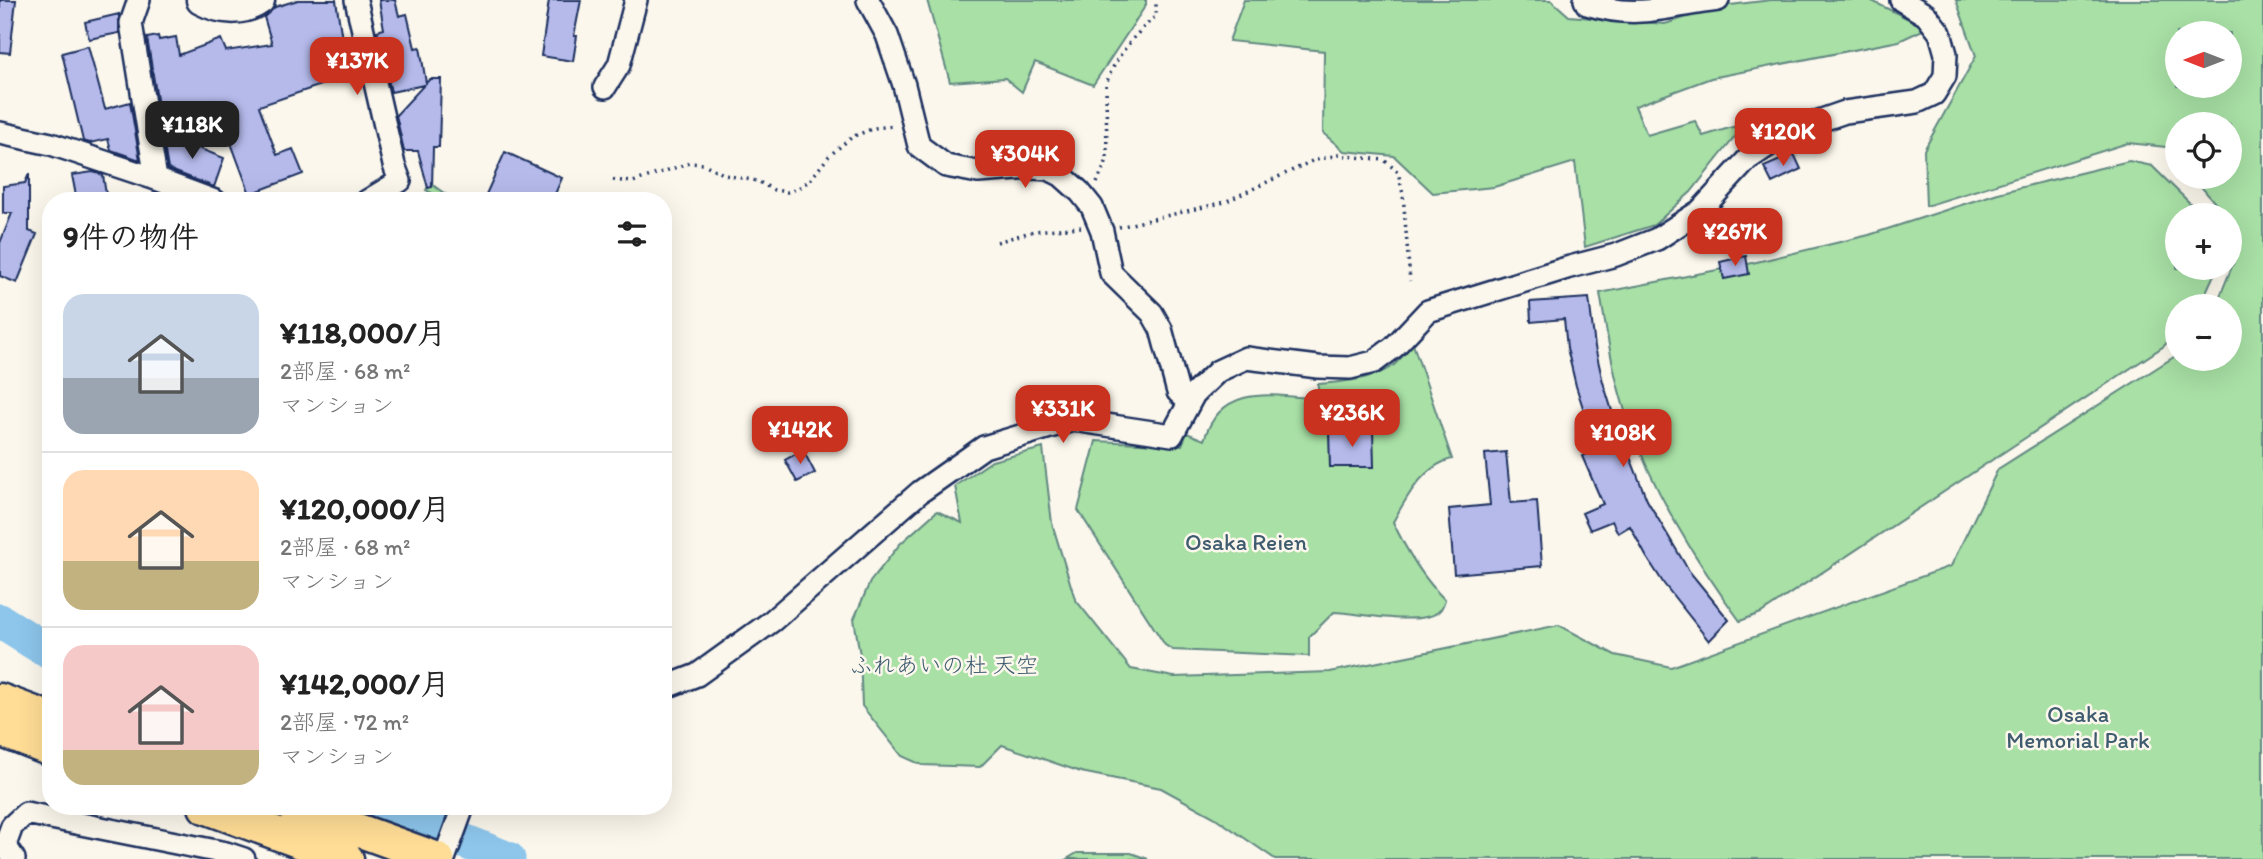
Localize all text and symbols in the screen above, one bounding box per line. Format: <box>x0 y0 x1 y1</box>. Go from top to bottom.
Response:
north arrow <box>2165 21 2242 98</box>
map controls <box>2165 21 2242 371</box>
pin: ¥137K <box>308 38 406 97</box>
text: ¥137K <box>326 46 388 74</box>
pin: ¥118K <box>143 102 241 161</box>
pin: ¥120K <box>1734 108 1832 168</box>
text: ¥118K <box>161 110 223 138</box>
button: locate <box>2165 112 2242 189</box>
text: ¥120K <box>1751 117 1815 145</box>
pin: ¥304K <box>976 130 1074 190</box>
text: ¥304K <box>991 139 1059 167</box>
button: + <box>2165 203 2242 280</box>
pin: ¥267K <box>1686 208 1784 268</box>
icon: filters <box>613 215 651 253</box>
text: ¥267K <box>1703 217 1767 245</box>
text: 9件の物件 <box>63 218 199 255</box>
button: − <box>2165 294 2242 371</box>
text: ¥118,000/月 <box>280 314 446 351</box>
icon: home <box>119 322 203 406</box>
text: 2部屋 · 68 m² <box>280 357 410 385</box>
pin: ¥331K <box>1014 386 1112 445</box>
pin: ¥236K <box>1303 390 1401 449</box>
text: マンション <box>280 391 394 419</box>
text: ¥331K <box>1031 394 1095 422</box>
text: ¥236K <box>1320 398 1384 426</box>
pin: ¥142K <box>751 406 849 466</box>
pin: ¥108K <box>1574 410 1672 469</box>
text: ¥142K <box>768 415 832 443</box>
text: ¥108K <box>1590 418 1656 446</box>
text: ¥120,000/月 <box>280 490 450 527</box>
icon: home <box>119 498 203 582</box>
park label: Osaka Reien <box>1185 528 1307 556</box>
text: 2部屋 · 68 m² <box>280 533 410 561</box>
text: マンション <box>280 567 394 595</box>
park label: ふれあいの杜 天空 <box>849 651 1039 679</box>
text: ¥142,000/月 <box>280 665 450 702</box>
icon: home <box>119 673 203 757</box>
park label: Osaka Memorial Park <box>2006 700 2150 754</box>
text: 2部屋 · 72 m² <box>280 708 409 736</box>
text: マンション <box>280 742 394 770</box>

